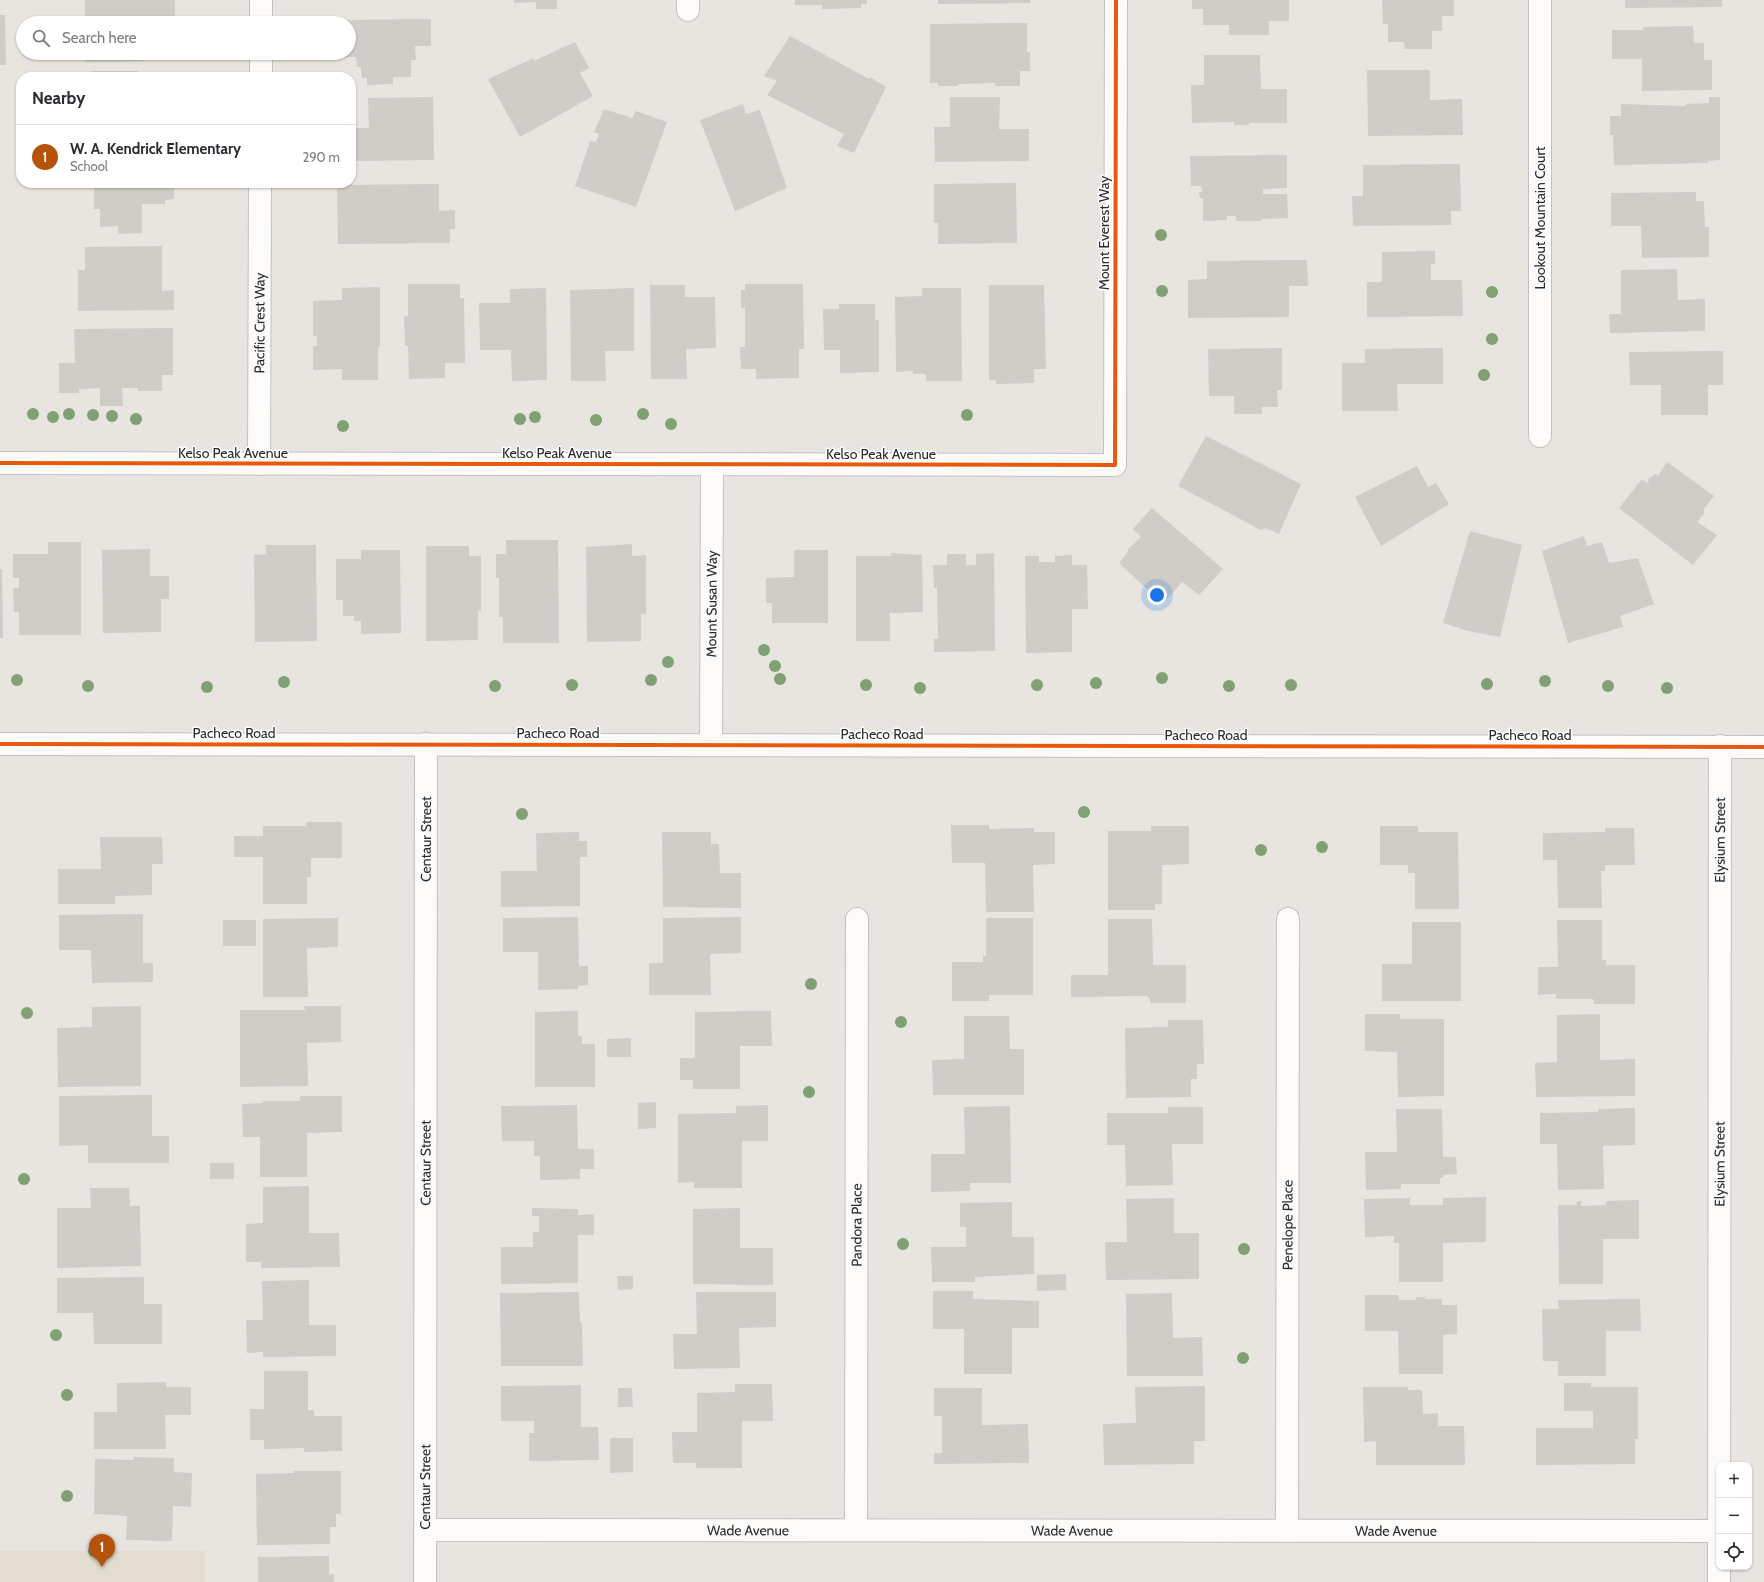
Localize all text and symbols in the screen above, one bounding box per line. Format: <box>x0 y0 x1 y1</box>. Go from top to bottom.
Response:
search box <box>16 16 356 60</box>
icon: search <box>30 27 52 49</box>
text: Search here <box>62 29 137 47</box>
text: Nearby <box>32 88 85 108</box>
text: W. A. Kendrick Elementary <box>70 140 241 158</box>
street label: Lookout Mountain Court <box>1531 146 1549 290</box>
text: 1 <box>43 149 47 165</box>
text: 290 m <box>302 149 340 165</box>
text: School <box>70 158 108 174</box>
street label: Mount Everest Way <box>1095 176 1113 290</box>
street label: Pacific Crest Way <box>250 273 269 373</box>
street label: Kelso Peak Avenue <box>178 444 288 462</box>
street label: Kelso Peak Avenue <box>502 444 612 462</box>
street label: Kelso Peak Avenue <box>826 445 936 463</box>
street label: Mount Susan Way <box>702 550 721 658</box>
your location <box>1147 585 1167 605</box>
street label: Pacheco Road <box>192 724 276 742</box>
street label: Pacheco Road <box>516 724 600 742</box>
street label: Pacheco Road <box>840 725 924 743</box>
street label: Pacheco Road <box>1164 726 1248 744</box>
street label: Pacheco Road <box>1488 726 1572 744</box>
street label: Centaur Street <box>417 796 435 882</box>
street label: Elysium Street <box>1711 797 1729 883</box>
street label: Centaur Street <box>416 1120 435 1206</box>
street label: Elysium Street <box>1710 1121 1729 1207</box>
street label: Penelope Place <box>1278 1180 1297 1270</box>
street label: Pandora Place <box>847 1183 866 1267</box>
street label: Centaur Street <box>416 1444 434 1530</box>
map controls <box>1716 1462 1752 1570</box>
button: + <box>1716 1462 1752 1498</box>
button: − <box>1716 1498 1752 1534</box>
street label: Wade Avenue <box>707 1521 789 1539</box>
street label: Wade Avenue <box>1031 1521 1113 1540</box>
street label: Wade Avenue <box>1355 1522 1437 1540</box>
pin: 1 <box>89 1534 115 1567</box>
button: locate <box>1716 1534 1752 1570</box>

